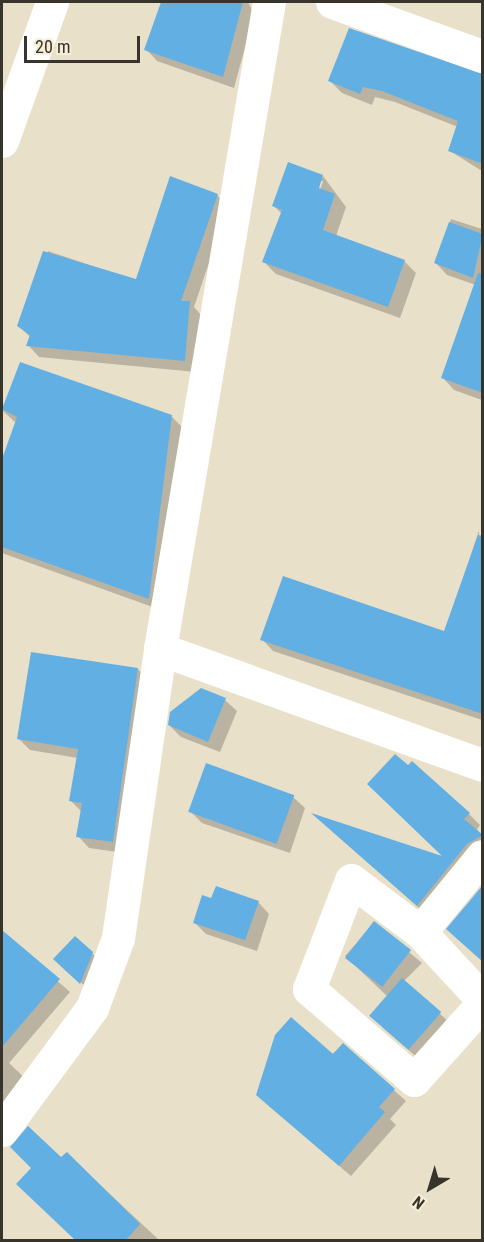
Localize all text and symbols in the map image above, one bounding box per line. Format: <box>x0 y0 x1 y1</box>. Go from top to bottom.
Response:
scale bar <box>27 24 142 62</box>
text: 20 m <box>35 36 70 57</box>
north arrow <box>400 1158 460 1218</box>
text: N <box>409 1192 428 1213</box>

